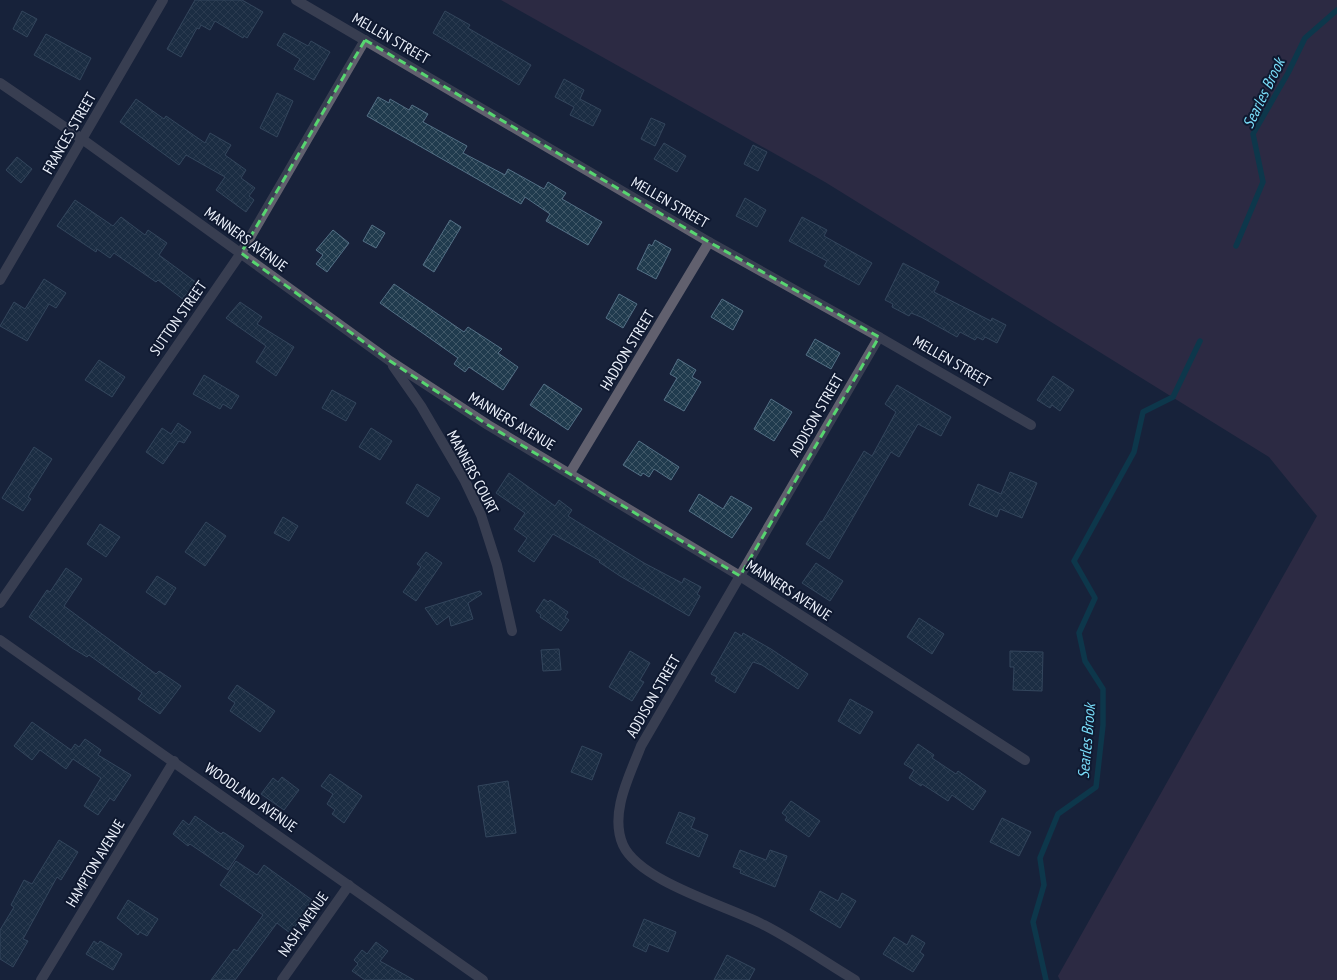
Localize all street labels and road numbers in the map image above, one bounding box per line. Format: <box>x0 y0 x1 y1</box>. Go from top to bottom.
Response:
street label: MELLEN STREET <box>349 8 433 68</box>
street label: FRANCES STREET <box>38 89 100 177</box>
street label: MELLEN STREET <box>628 172 712 232</box>
street label: MANNERS AVENUE <box>201 203 291 275</box>
street label: SUTTON STREET <box>145 277 211 359</box>
street label: HADDON STREET <box>596 306 659 394</box>
street label: MELLEN STREET <box>910 331 994 391</box>
street label: ADDISON STREET <box>785 370 847 460</box>
street label: MANNERS AVENUE <box>465 388 559 454</box>
street label: MANNERS COURT <box>443 427 503 517</box>
street label: MANNERS AVENUE <box>743 555 835 625</box>
street label: ADDISON STREET <box>622 651 684 741</box>
street label: WOODLAND AVENUE <box>201 758 301 836</box>
street label: HAMPTON AVENUE <box>61 816 129 910</box>
street label: NASH AVENUE <box>274 888 332 960</box>

